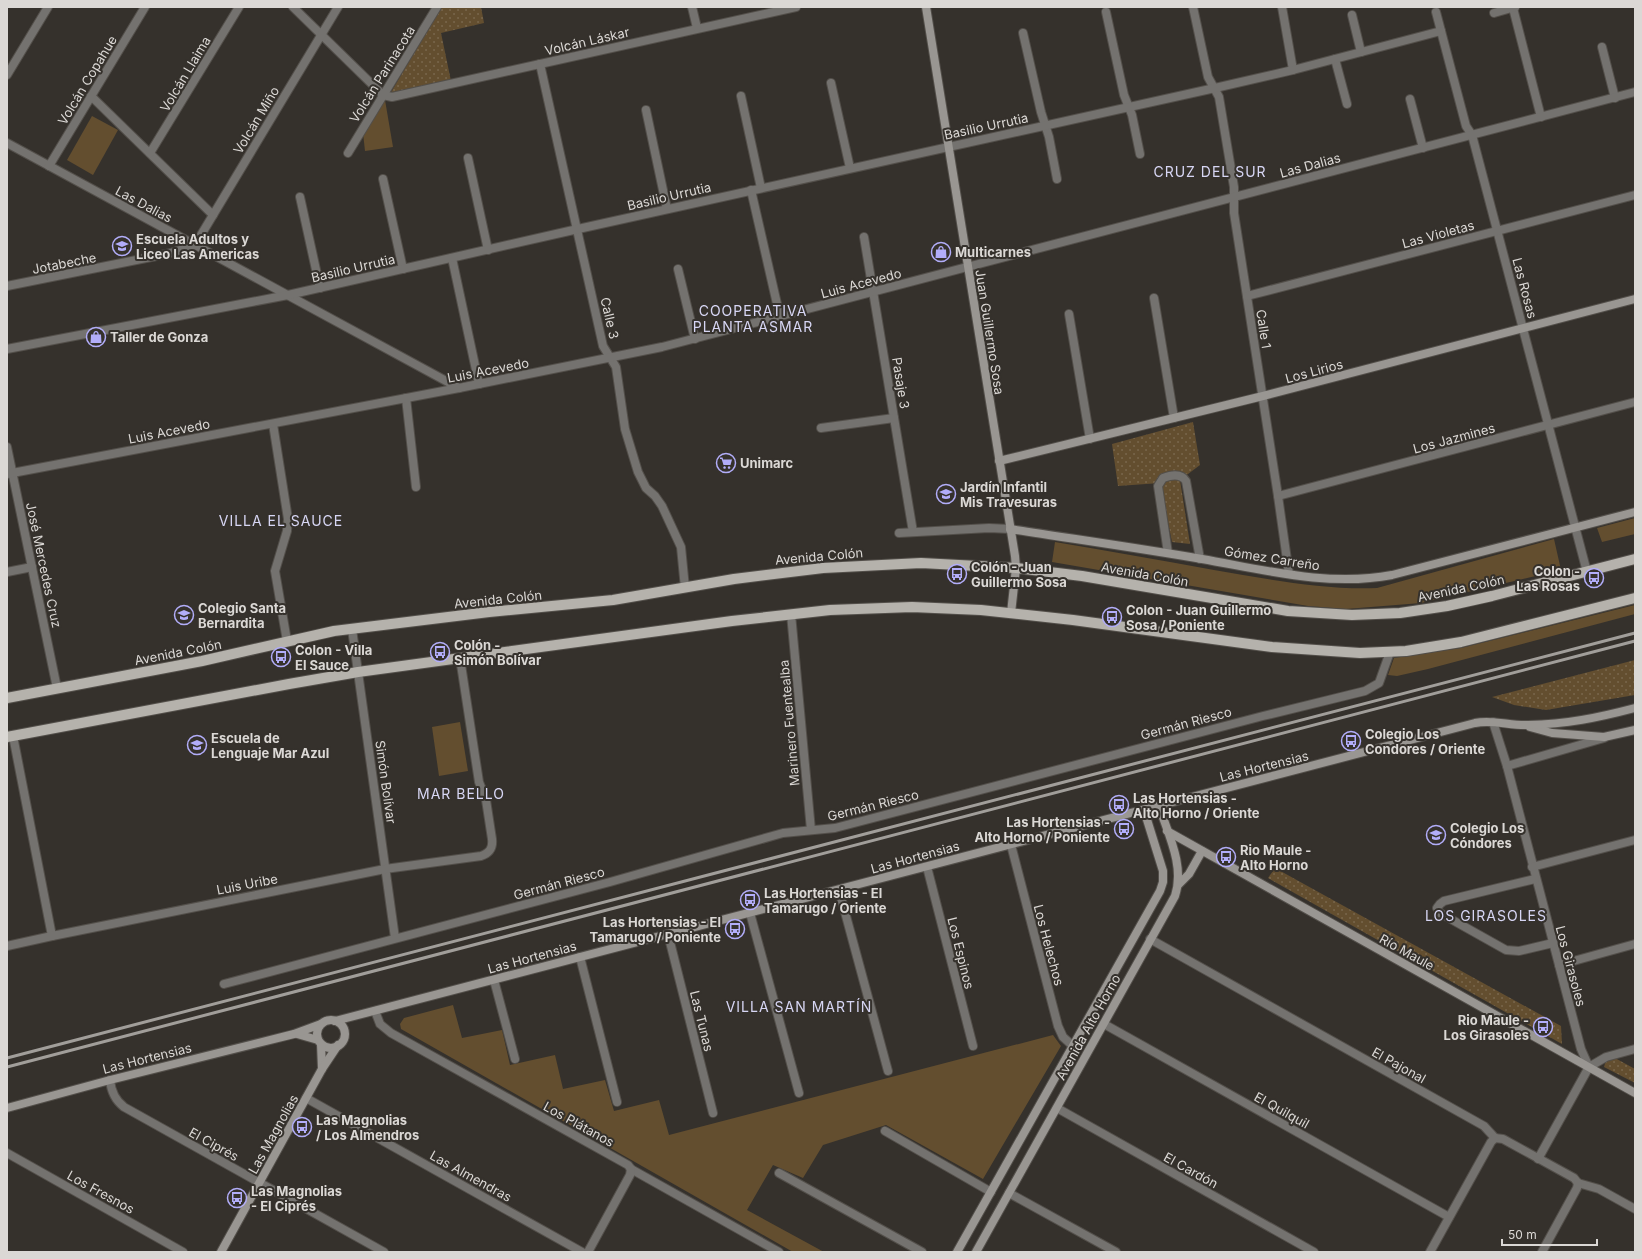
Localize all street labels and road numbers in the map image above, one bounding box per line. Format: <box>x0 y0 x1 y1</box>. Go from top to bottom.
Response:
street label: Volcán Parinacota <box>346 23 418 125</box>
street label: Volcán Láskar <box>543 23 631 59</box>
street label: Volcán Copahue <box>54 33 120 127</box>
street label: Volcán Llaima <box>156 33 214 115</box>
street label: Volcán Miño <box>230 83 282 157</box>
street label: Basilio Urrutia <box>942 109 1030 143</box>
street label: Las Dalias <box>1278 149 1342 181</box>
street label: Basilio Urrutia <box>625 179 713 213</box>
street label: Las Dalias <box>113 182 175 226</box>
street label: Las Violetas <box>1400 217 1476 251</box>
street label: Jotabeche <box>31 249 97 277</box>
street label: Basilio Urrutia <box>309 251 397 285</box>
street label: Las Rosas <box>1509 256 1541 320</box>
street label: Luis Acevedo <box>819 265 903 301</box>
street label: Juan Guillermo Sosa <box>972 268 1008 396</box>
street label: Calle 3 <box>597 296 623 340</box>
street label: Calle 1 <box>1253 308 1275 350</box>
street label: Luis Acevedo <box>446 354 530 386</box>
street label: Pasaje 3 <box>889 356 913 410</box>
street label: Los Lirios <box>1283 356 1345 386</box>
street label: Luis Acevedo <box>127 415 211 447</box>
street label: Los Jazmines <box>1411 419 1497 457</box>
street label: José Mercedes Cruz <box>23 501 65 629</box>
street label: Gómez Carreño <box>1223 543 1321 573</box>
street label: Avenida Colón <box>774 544 864 568</box>
street label: Avenida Colón <box>1100 558 1190 590</box>
street label: Avenida Colón <box>1416 571 1506 605</box>
street label: Avenida Colón <box>453 586 543 612</box>
street label: Avenida Colón <box>133 636 223 668</box>
street label: Marinero Fuentealba <box>776 659 802 787</box>
street label: Germán Riesco <box>1139 703 1233 743</box>
street label: Simón Bolívar <box>372 739 400 825</box>
street label: Las Hortensias <box>1218 747 1310 785</box>
street label: Germán Riesco <box>826 786 921 824</box>
street label: Las Hortensias <box>869 837 961 877</box>
street label: Germán Riesco <box>512 863 606 903</box>
street label: Luis Uribe <box>215 870 279 898</box>
street label: Los Helechos <box>1030 903 1068 987</box>
street label: Los Espinos <box>944 915 978 991</box>
street label: Los Girasoles <box>1553 924 1589 1008</box>
street label: Río Maule <box>1377 930 1437 974</box>
street label: Las Hortensias <box>486 937 578 977</box>
street label: Avenida Alto Horno <box>1052 971 1124 1083</box>
street label: Las Tunas <box>687 989 717 1053</box>
street label: Las Hortensias <box>101 1039 193 1077</box>
street label: El Pajonal <box>1369 1044 1429 1086</box>
street label: El Quilquil <box>1252 1088 1312 1132</box>
street label: Las Magnolias <box>245 1091 301 1176</box>
street label: Los Plátanos <box>541 1098 617 1150</box>
street label: El Ciprés <box>186 1124 242 1164</box>
street label: Las Almendras <box>427 1147 515 1205</box>
street label: El Cardón <box>1161 1149 1221 1191</box>
street label: Los Fresnos <box>65 1167 138 1217</box>

